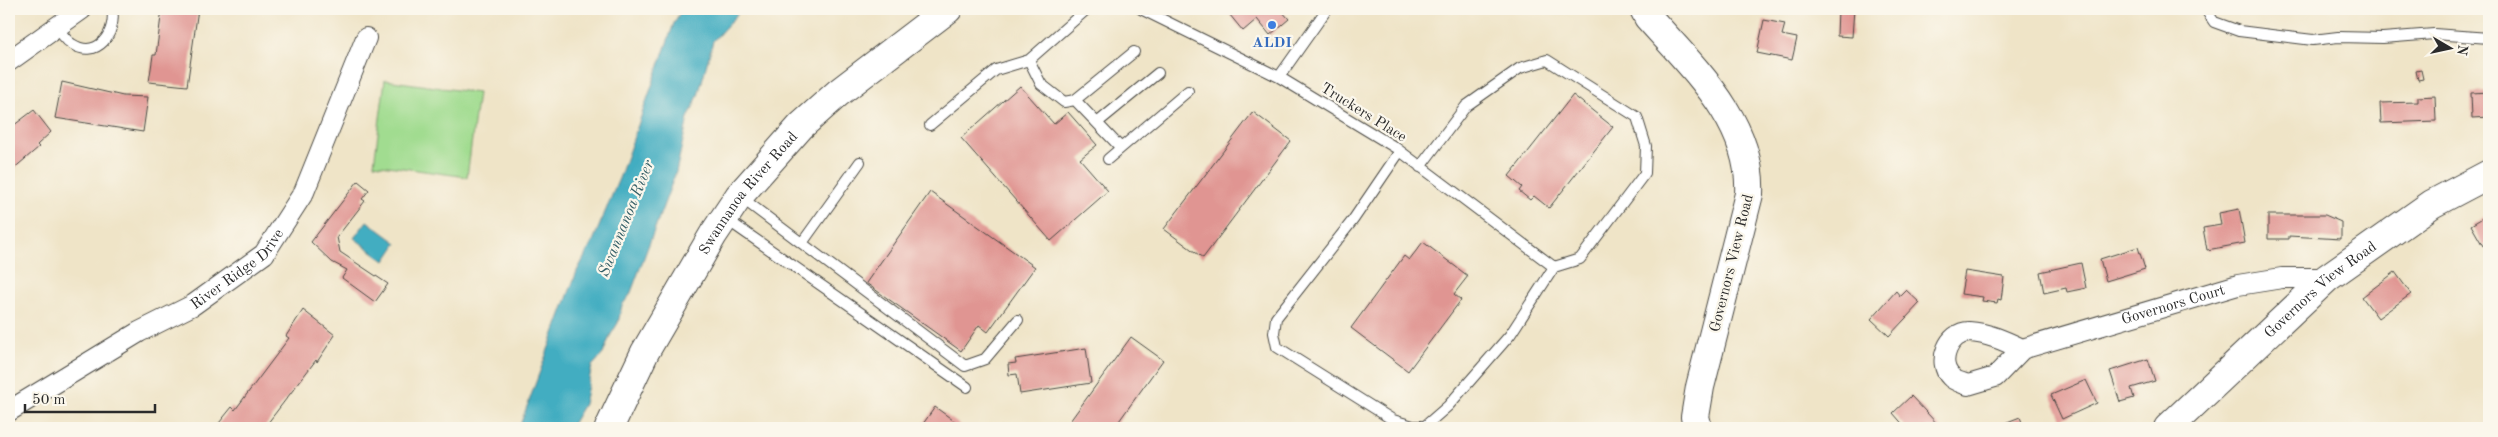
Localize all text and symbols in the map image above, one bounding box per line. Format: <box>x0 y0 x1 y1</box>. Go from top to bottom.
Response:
marker: ALDI <box>1266 19 1278 31</box>
north arrow <box>2426 22 2476 72</box>
place label: ALDI <box>1252 36 1292 51</box>
text: N <box>2454 43 2470 57</box>
street label: Truckers Place <box>1318 81 1409 146</box>
street label: Swannanoa River Road <box>697 129 801 258</box>
water label: Swannanoa River <box>596 157 658 279</box>
street label: Governors View Road <box>1708 193 1757 334</box>
street label: River Ridge Drive <box>189 227 287 313</box>
street label: Governors View Road <box>2262 239 2380 342</box>
street label: Governors Court <box>2120 283 2227 328</box>
scale bar <box>25 382 155 414</box>
text: 50 m <box>32 393 66 408</box>

